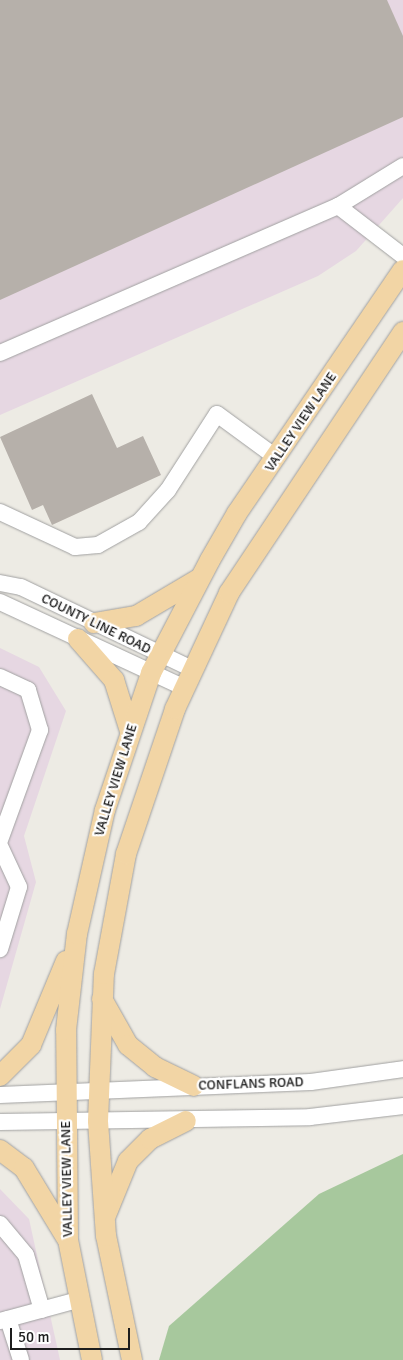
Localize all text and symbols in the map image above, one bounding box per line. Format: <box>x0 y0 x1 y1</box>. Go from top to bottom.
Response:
street label: VALLEY VIEW LANE <box>261 369 341 475</box>
street label: COUNTY LINE ROAD <box>38 590 154 658</box>
street label: VALLEY VIEW LANE <box>91 722 141 838</box>
street label: CONFLANS ROAD <box>198 1074 304 1094</box>
street label: VALLEY VIEW LANE <box>58 1121 76 1237</box>
scale bar <box>12 1318 132 1350</box>
text: 50 m <box>18 1328 49 1346</box>

